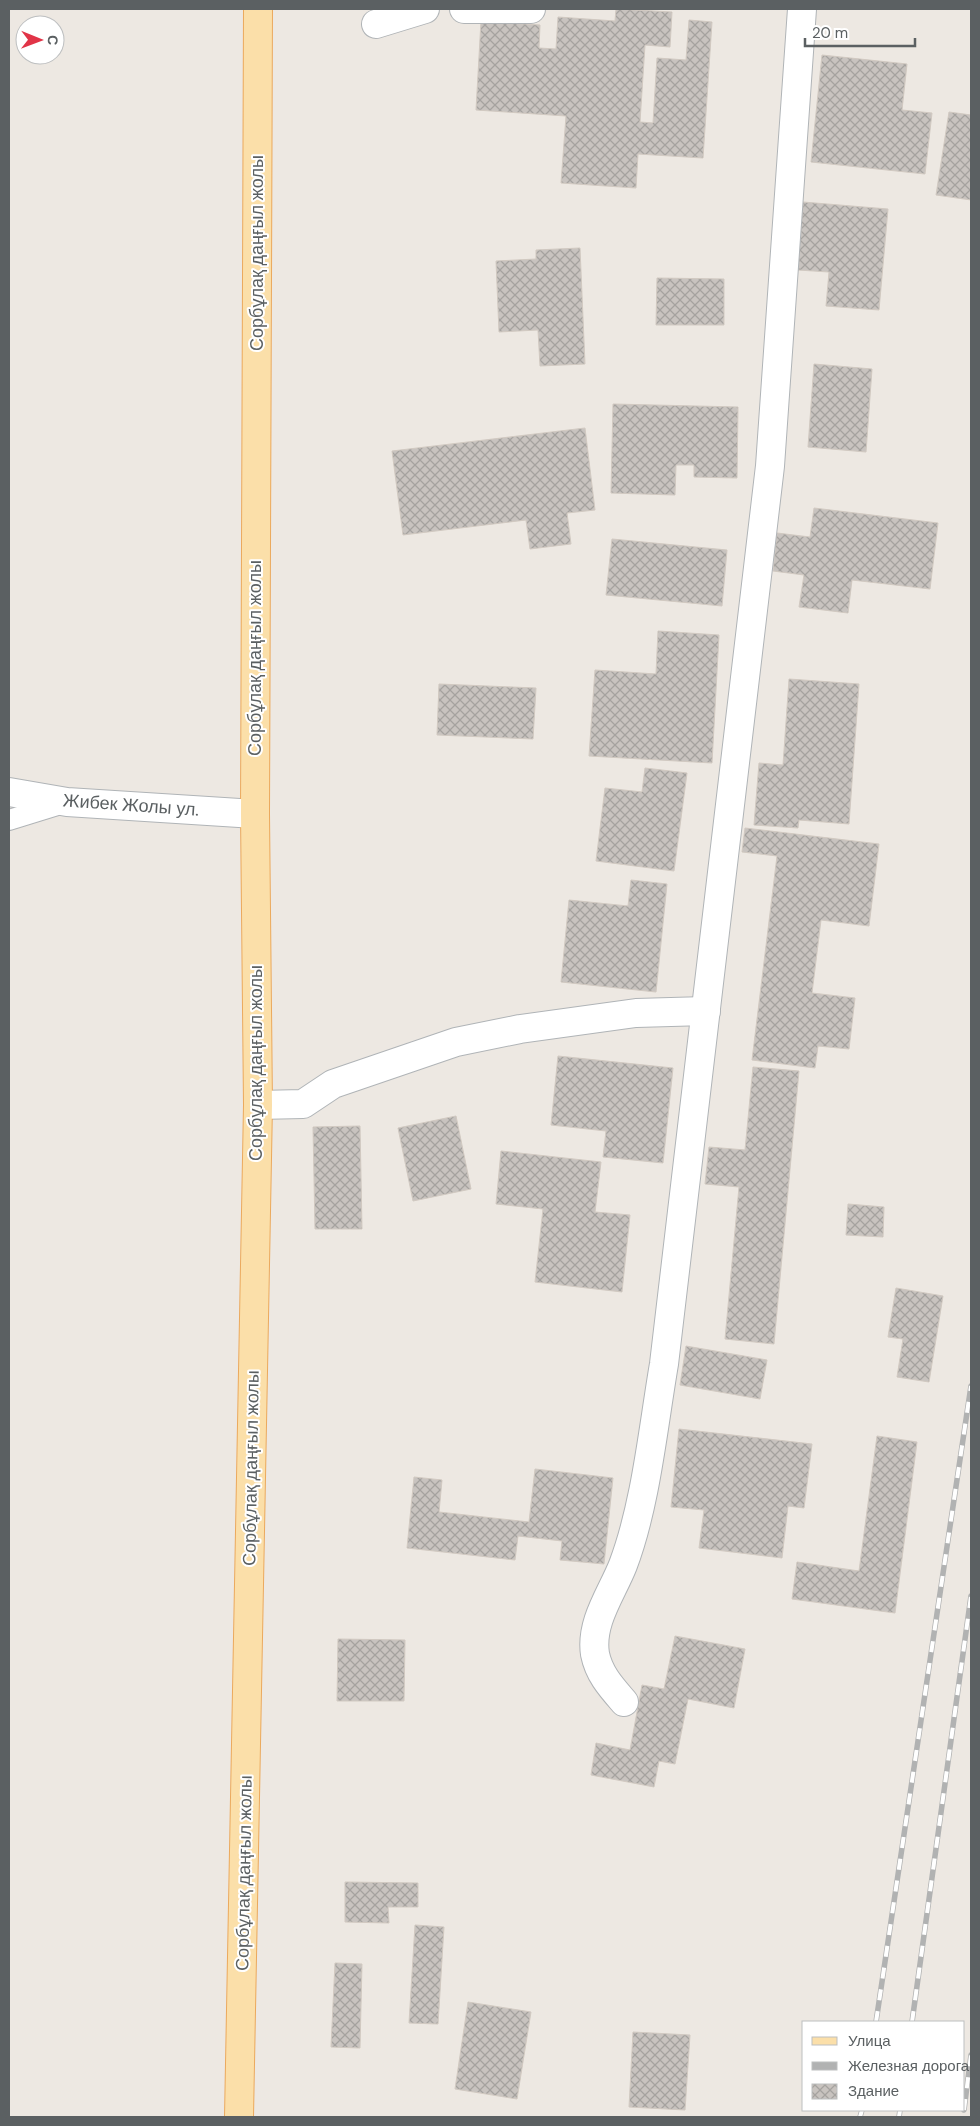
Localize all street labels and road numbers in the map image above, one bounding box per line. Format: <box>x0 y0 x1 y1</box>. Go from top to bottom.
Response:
street label: Сорбұлақ даңғыл жолы <box>245 155 269 351</box>
street label: Сорбұлақ даңғыл жолы <box>243 560 267 756</box>
street label: Жибек Жолы ул. <box>62 788 200 822</box>
street label: Сорбұлақ даңғыл жолы <box>244 965 268 1161</box>
street label: Сорбұлақ даңғыл жолы <box>237 1370 265 1566</box>
street label: Сорбұлақ даңғыл жолы <box>230 1775 258 1971</box>

